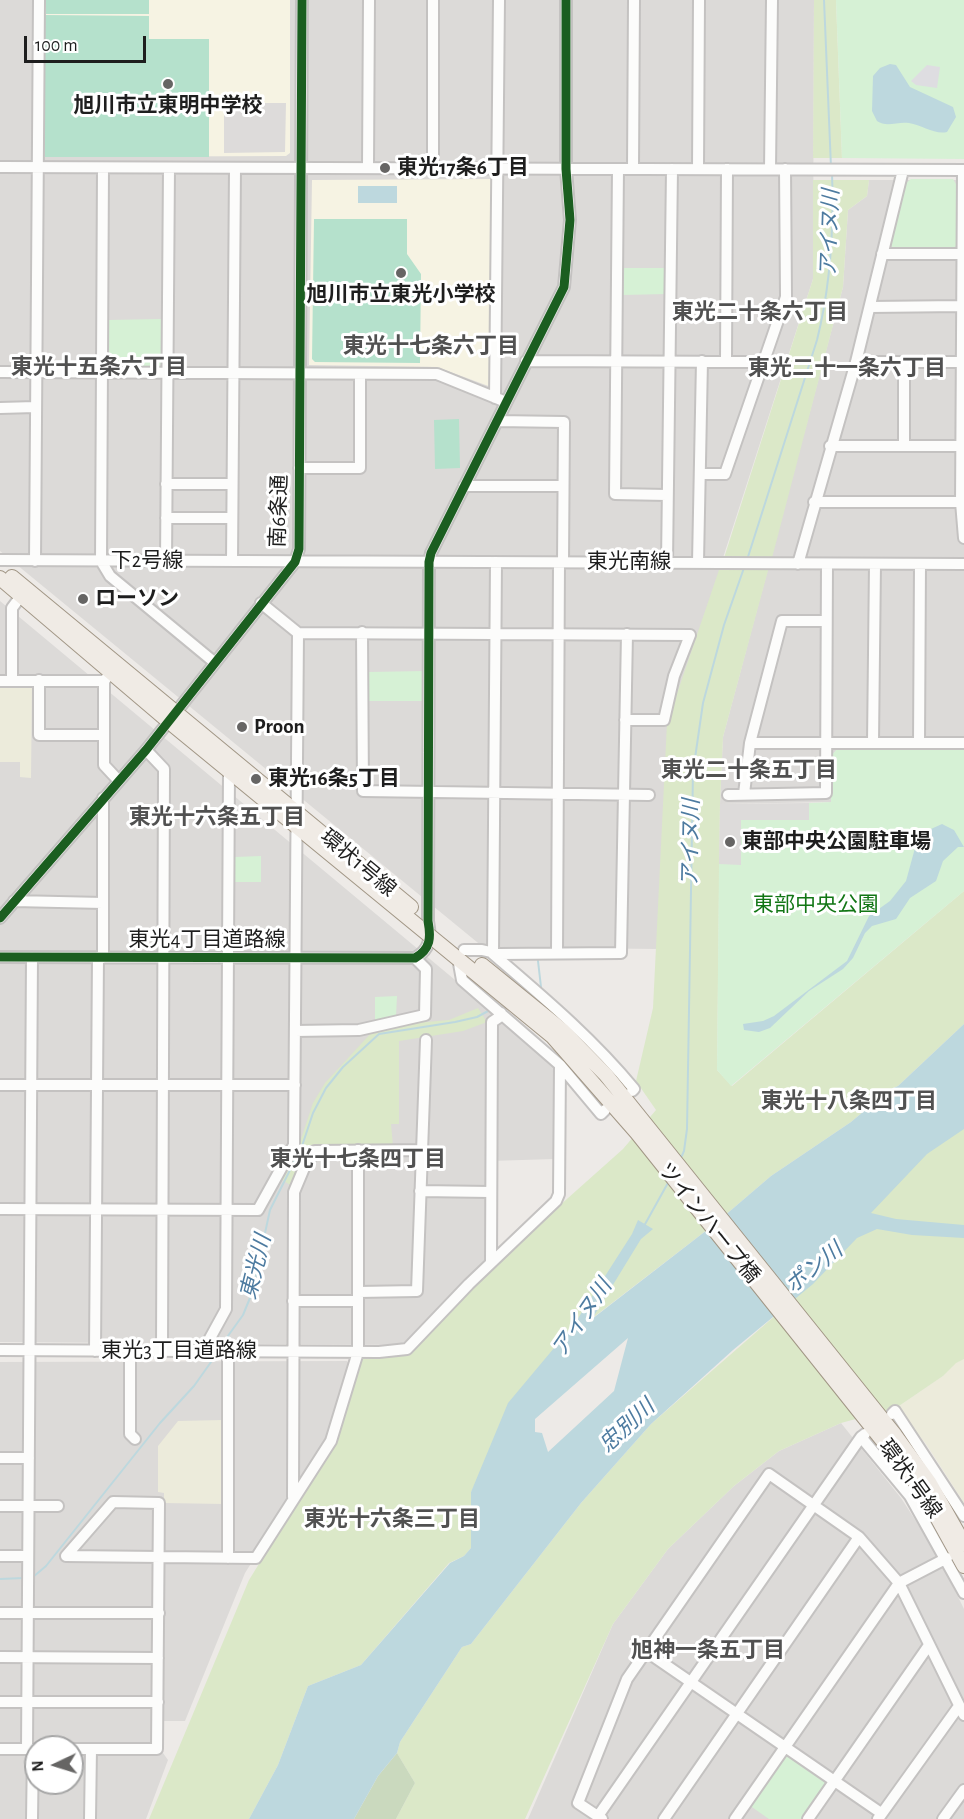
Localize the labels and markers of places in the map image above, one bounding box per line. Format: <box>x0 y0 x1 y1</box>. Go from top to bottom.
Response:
marker: 旭川市立東明中学校 <box>161 77 175 91</box>
place label: 旭川市立東明中学校 <box>74 93 262 119</box>
place label: 東光17条6丁目 <box>397 155 529 181</box>
marker: 東光17条6丁目 <box>378 161 392 175</box>
marker: 旭川市立東光小学校 <box>394 266 408 280</box>
place label: 旭川市立東光小学校 <box>307 282 495 308</box>
place label: ローソン <box>95 586 179 612</box>
marker: ローソン <box>76 592 90 606</box>
place label: Proon <box>254 714 305 740</box>
marker: Proon <box>235 720 249 734</box>
place label: 東光16条5丁目 <box>268 766 400 792</box>
marker: 東光16条5丁目 <box>249 772 263 786</box>
place label: 東部中央公園駐車場 <box>742 829 931 855</box>
marker: 東部中央公園駐車場 <box>723 835 737 849</box>

